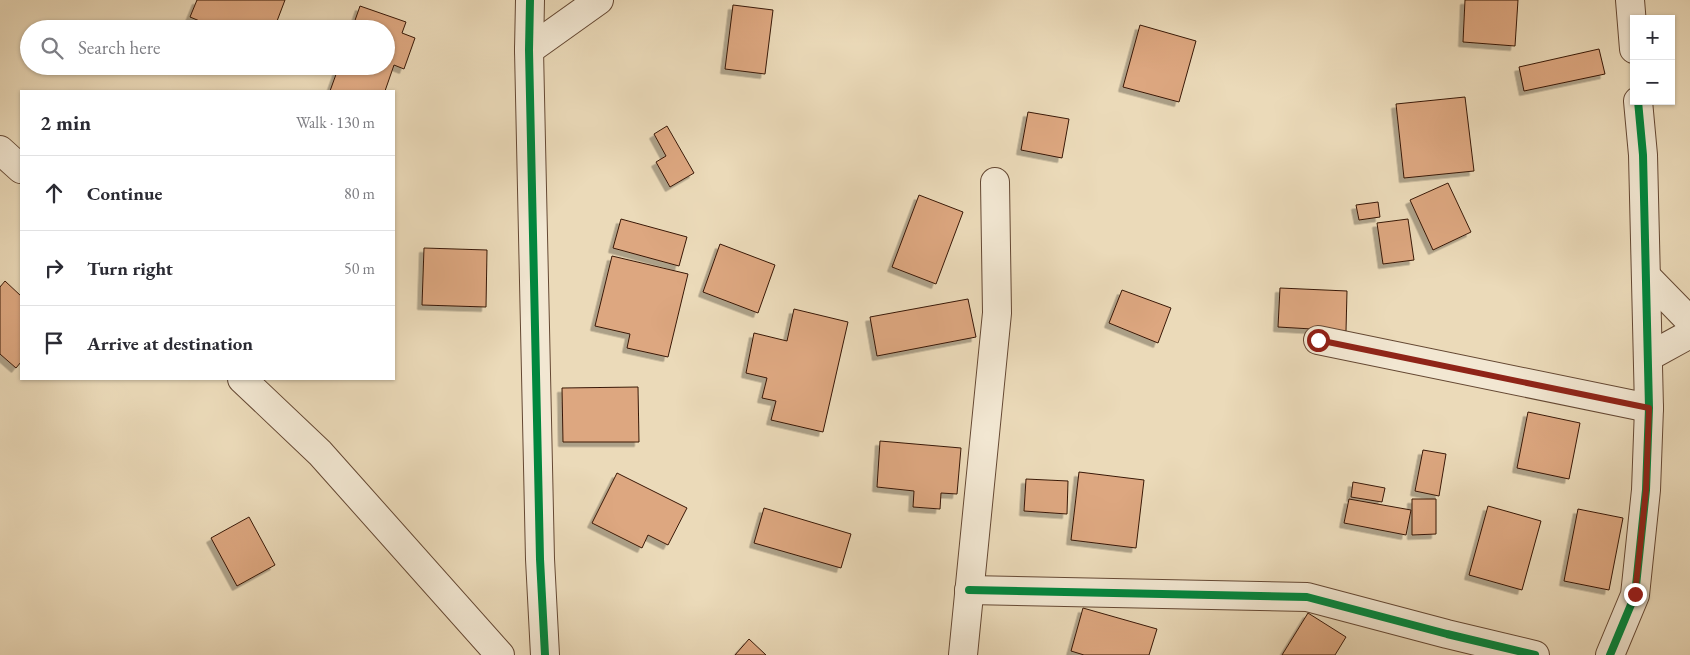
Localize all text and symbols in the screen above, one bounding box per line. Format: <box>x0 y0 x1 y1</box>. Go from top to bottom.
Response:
map controls <box>1630 15 1675 105</box>
button: + <box>1630 15 1675 60</box>
search box <box>20 20 395 75</box>
icon: search <box>38 34 66 62</box>
text: Search here <box>78 35 160 60</box>
button: − <box>1630 60 1675 105</box>
text: 2 min <box>40 109 91 136</box>
text: Walk · 130 m <box>296 112 375 133</box>
icon: ahead <box>40 179 68 207</box>
text: Continue <box>87 181 162 206</box>
text: 80 m <box>344 183 375 204</box>
icon: right <box>40 254 68 282</box>
text: Turn right <box>87 256 173 281</box>
text: 50 m <box>344 258 375 279</box>
icon: arrive <box>40 329 68 357</box>
route start <box>1307 329 1330 352</box>
text: Arrive at destination <box>87 331 253 356</box>
route end <box>1624 583 1647 606</box>

